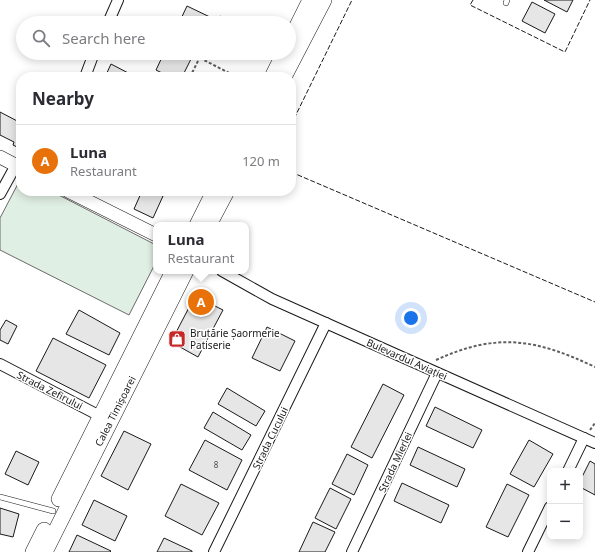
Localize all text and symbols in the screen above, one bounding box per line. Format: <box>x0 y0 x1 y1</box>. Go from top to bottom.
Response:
search box <box>16 16 296 60</box>
icon: search <box>30 27 52 49</box>
text: Search here <box>62 28 145 48</box>
text: Nearby <box>32 87 94 110</box>
text: Luna <box>70 142 107 162</box>
text: A <box>41 152 50 170</box>
text: 120 m <box>242 152 280 170</box>
text: Restaurant <box>70 162 137 180</box>
popup <box>153 222 249 274</box>
text: Luna <box>168 229 204 249</box>
text: Restaurant <box>168 249 234 267</box>
pin: A <box>188 287 214 317</box>
your location <box>401 308 421 328</box>
place label: Brutărie Șaormerie Patiserie <box>190 326 280 352</box>
shop icon: Brutărie Șaormerie Patiserie <box>167 329 187 349</box>
street label: Bulevardul Aviației <box>364 335 450 383</box>
street label: Strada Zefirului <box>15 367 85 413</box>
street label: Calea Timișoarei <box>91 374 139 448</box>
street label: Strada Cucului <box>249 404 291 472</box>
street label: Strada Mierlei <box>375 429 415 495</box>
house number: 8 <box>214 459 219 470</box>
map controls <box>547 468 583 540</box>
button: + <box>547 468 583 504</box>
button: − <box>547 504 583 540</box>

